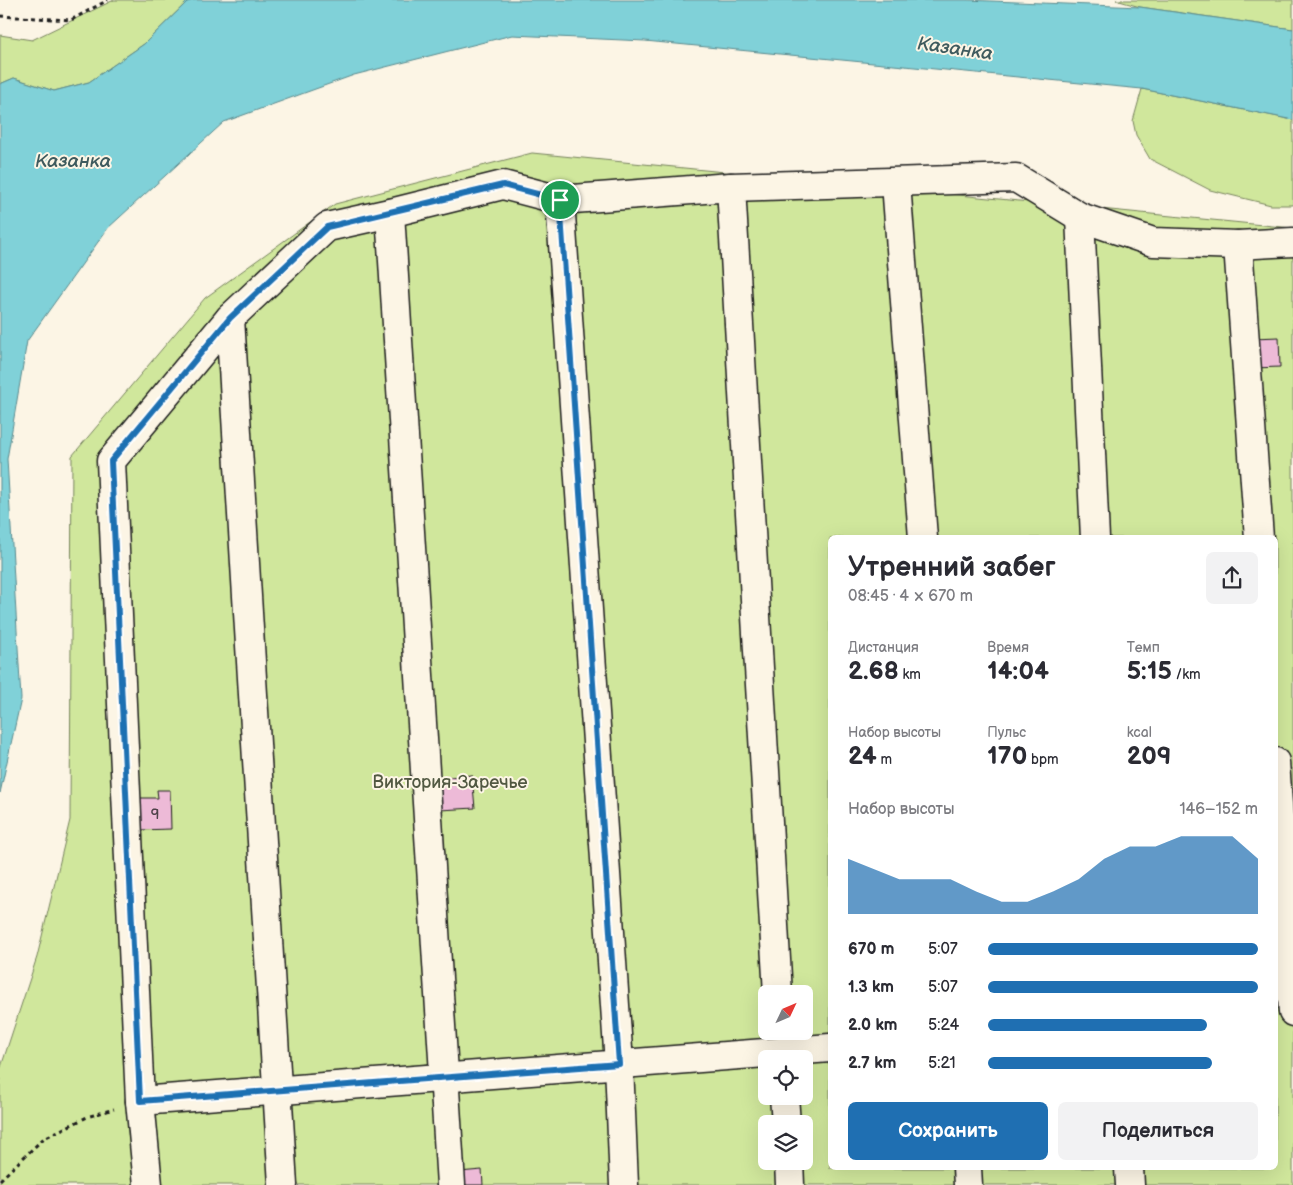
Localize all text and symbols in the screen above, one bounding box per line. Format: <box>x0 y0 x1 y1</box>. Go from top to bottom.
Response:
water label: Казанка <box>916 32 994 66</box>
water label: Казанка <box>35 150 111 173</box>
pin <box>539 179 581 221</box>
icon: arrive <box>546 186 574 214</box>
text: Утренний забег <box>848 551 1056 584</box>
button: share <box>1206 552 1258 604</box>
text: 08:45 · 4 × 670 m <box>848 587 973 606</box>
text: Дистанция <box>848 639 919 656</box>
text: Время <box>987 639 1029 656</box>
text: Темп <box>1127 639 1160 656</box>
text: 2.68 <box>848 656 899 687</box>
text: 14:04 <box>987 656 1049 687</box>
text: 5:15 <box>1127 656 1172 687</box>
text: km <box>899 666 921 683</box>
text: /km <box>1172 666 1201 683</box>
text: Набор высоты <box>848 724 941 741</box>
text: Пульс <box>987 724 1026 741</box>
text: kcal <box>1127 724 1152 741</box>
text: 24 <box>848 741 877 772</box>
text: 170 <box>987 741 1027 772</box>
text: 209 <box>1127 741 1171 772</box>
text: m <box>877 751 892 768</box>
text: bpm <box>1027 751 1059 768</box>
park label: Виктория-Заречье <box>373 772 527 793</box>
text: Набор высоты <box>848 800 955 819</box>
text: 146–152 m <box>1179 800 1258 819</box>
house number: 9 <box>151 805 159 824</box>
text: 670 m <box>848 940 894 959</box>
text: 5:07 <box>928 940 958 959</box>
text: 1.3 km <box>848 978 894 997</box>
text: 5:07 <box>928 978 958 997</box>
north arrow <box>758 985 812 1040</box>
map controls <box>758 985 813 1170</box>
text: 2.0 km <box>848 1016 897 1035</box>
text: 5:24 <box>928 1016 959 1035</box>
button: locate <box>758 1050 813 1105</box>
text: 2.7 km <box>848 1054 896 1073</box>
text: 5:21 <box>928 1054 956 1073</box>
button: Сохранить <box>848 1102 1048 1160</box>
button: Поделиться <box>1058 1102 1258 1160</box>
button: layers <box>758 1115 813 1170</box>

